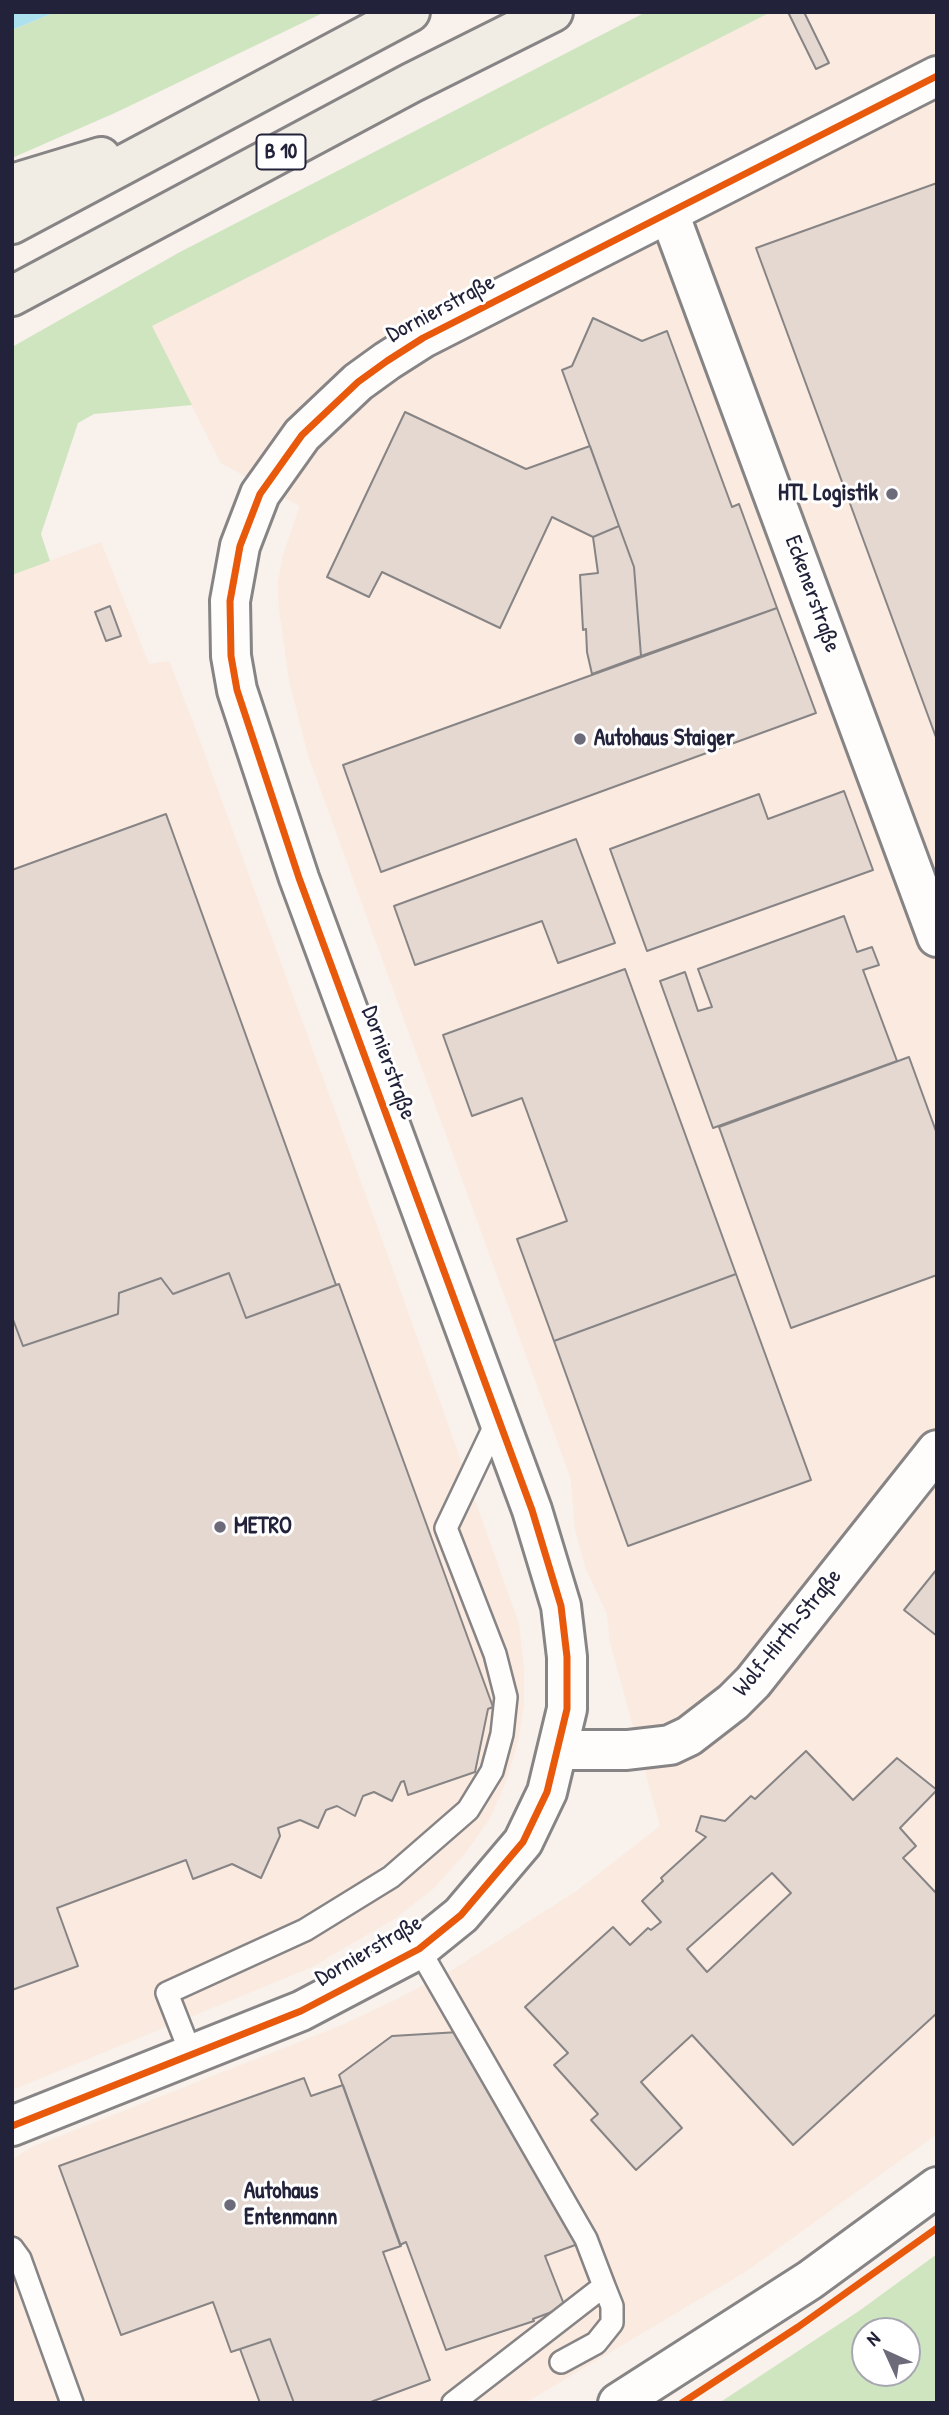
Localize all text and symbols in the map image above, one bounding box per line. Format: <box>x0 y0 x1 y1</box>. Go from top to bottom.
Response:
road number: B 10 <box>256 134 306 170</box>
street label: Dornierstraße <box>382 269 500 349</box>
place label: HTL Logistik <box>778 480 878 508</box>
marker: HTL Logistik <box>884 486 900 502</box>
street label: Eckenerstraße <box>778 532 846 656</box>
place label: Autohaus Staiger <box>594 725 735 753</box>
marker: Autohaus Staiger <box>572 731 588 747</box>
street label: Dornierstraße <box>355 1003 421 1123</box>
place label: METRO <box>234 1513 292 1541</box>
marker: METRO <box>212 1519 228 1535</box>
street label: Wolf-Hirth-Straße <box>728 1564 848 1702</box>
street label: Dornierstraße <box>311 1909 427 1993</box>
place label: Autohaus Entenmann <box>244 2178 337 2232</box>
marker: Autohaus Entenmann <box>222 2197 238 2213</box>
north arrow <box>851 2317 921 2387</box>
text: N <box>860 2326 885 2351</box>

